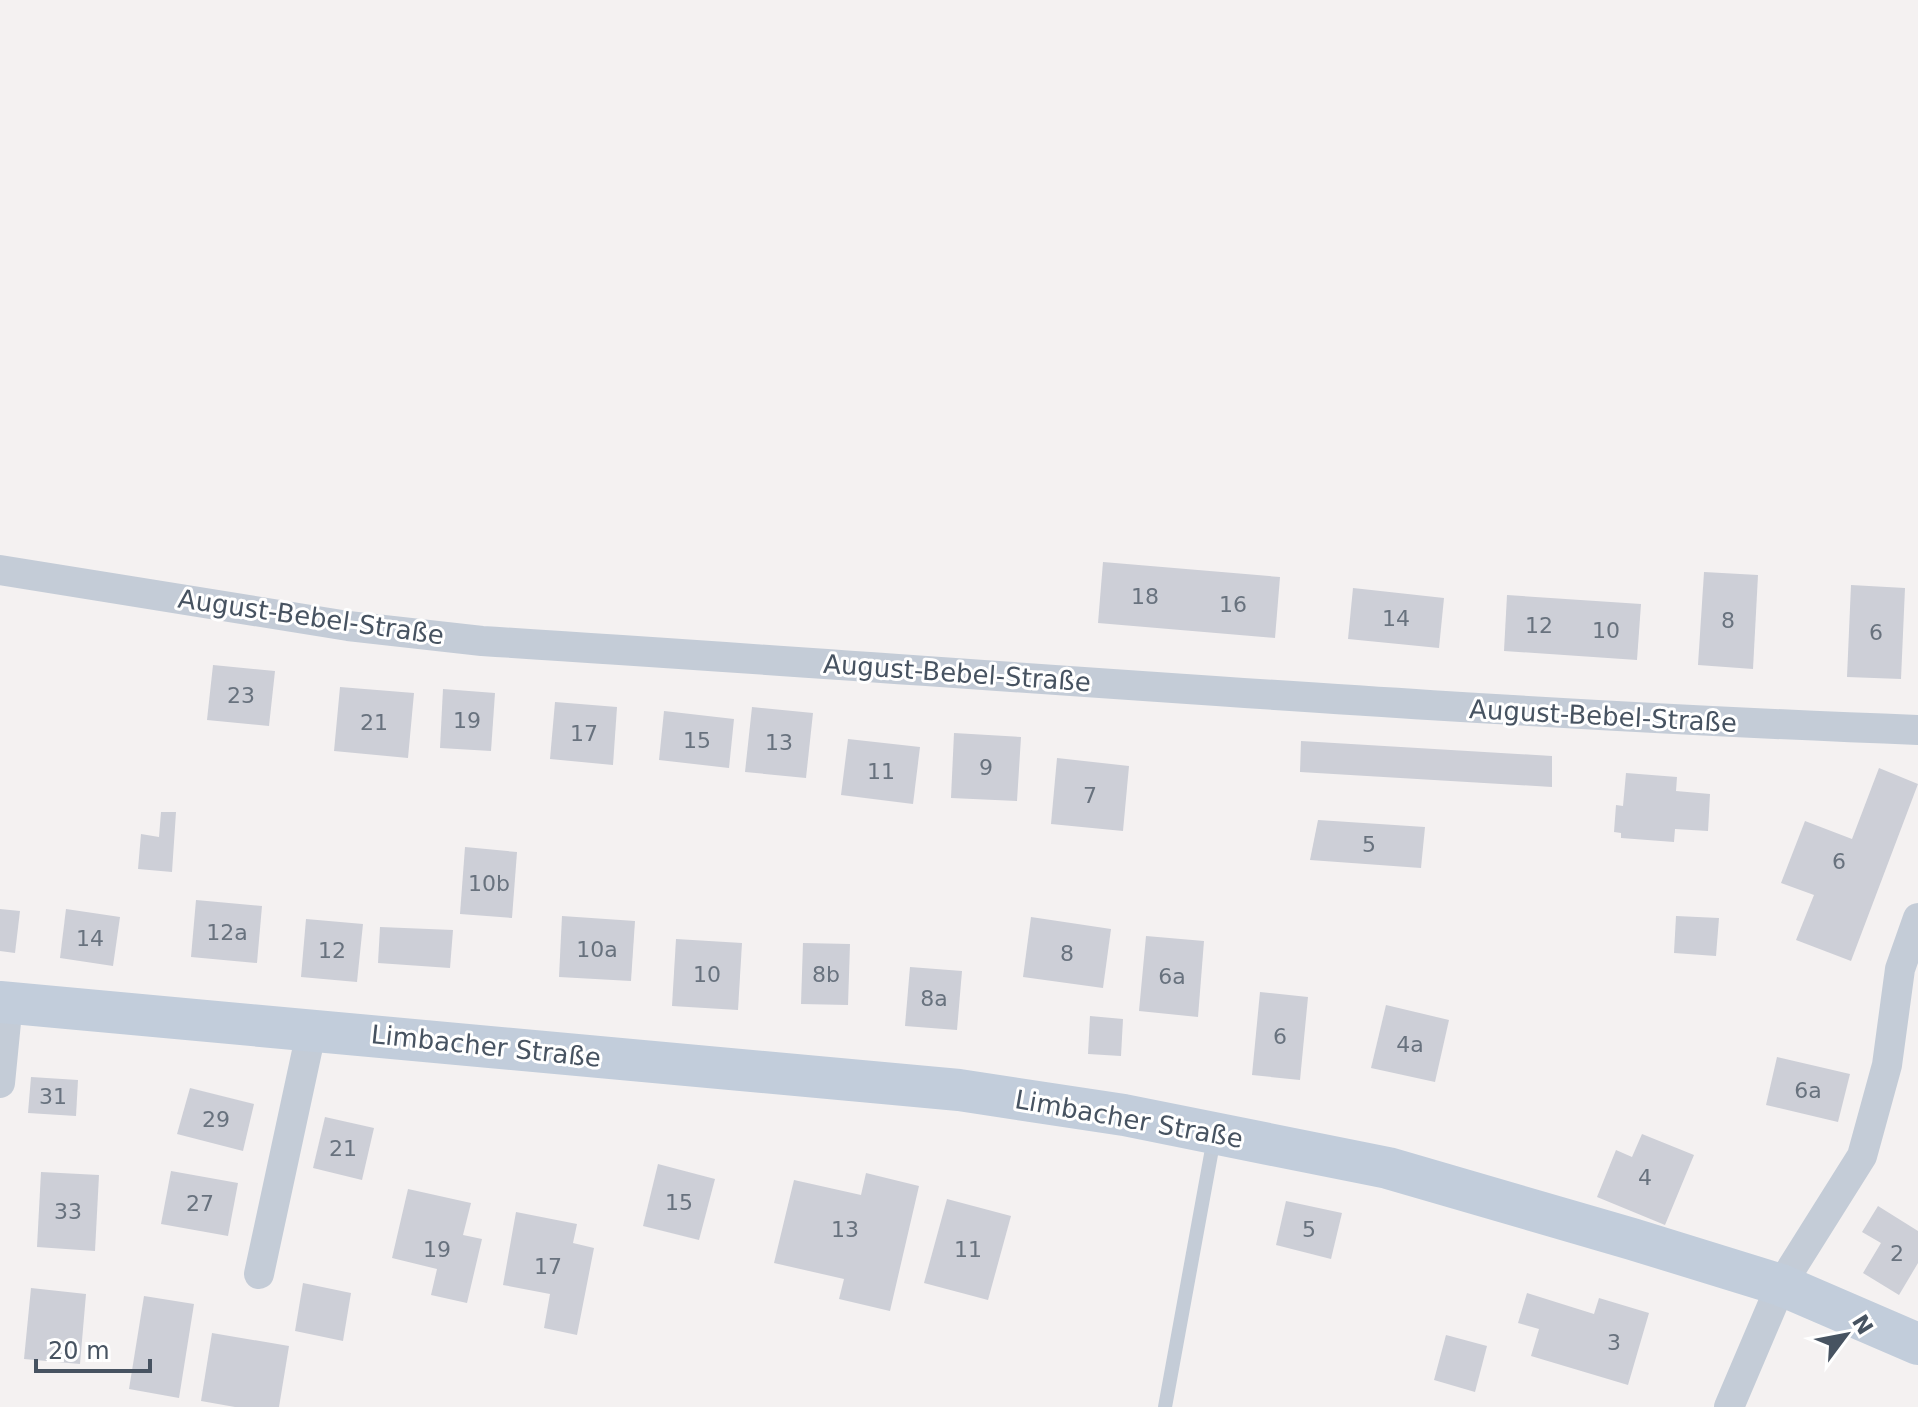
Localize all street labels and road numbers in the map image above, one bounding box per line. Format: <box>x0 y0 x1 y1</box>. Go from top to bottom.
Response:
street label: August-Bebel-Straße <box>176 583 446 651</box>
street label: August-Bebel-Straße <box>822 649 1092 697</box>
street label: August-Bebel-Straße <box>1468 694 1738 738</box>
street label: Limbacher Straße <box>370 1019 602 1073</box>
street label: Limbacher Straße <box>1013 1084 1245 1154</box>

